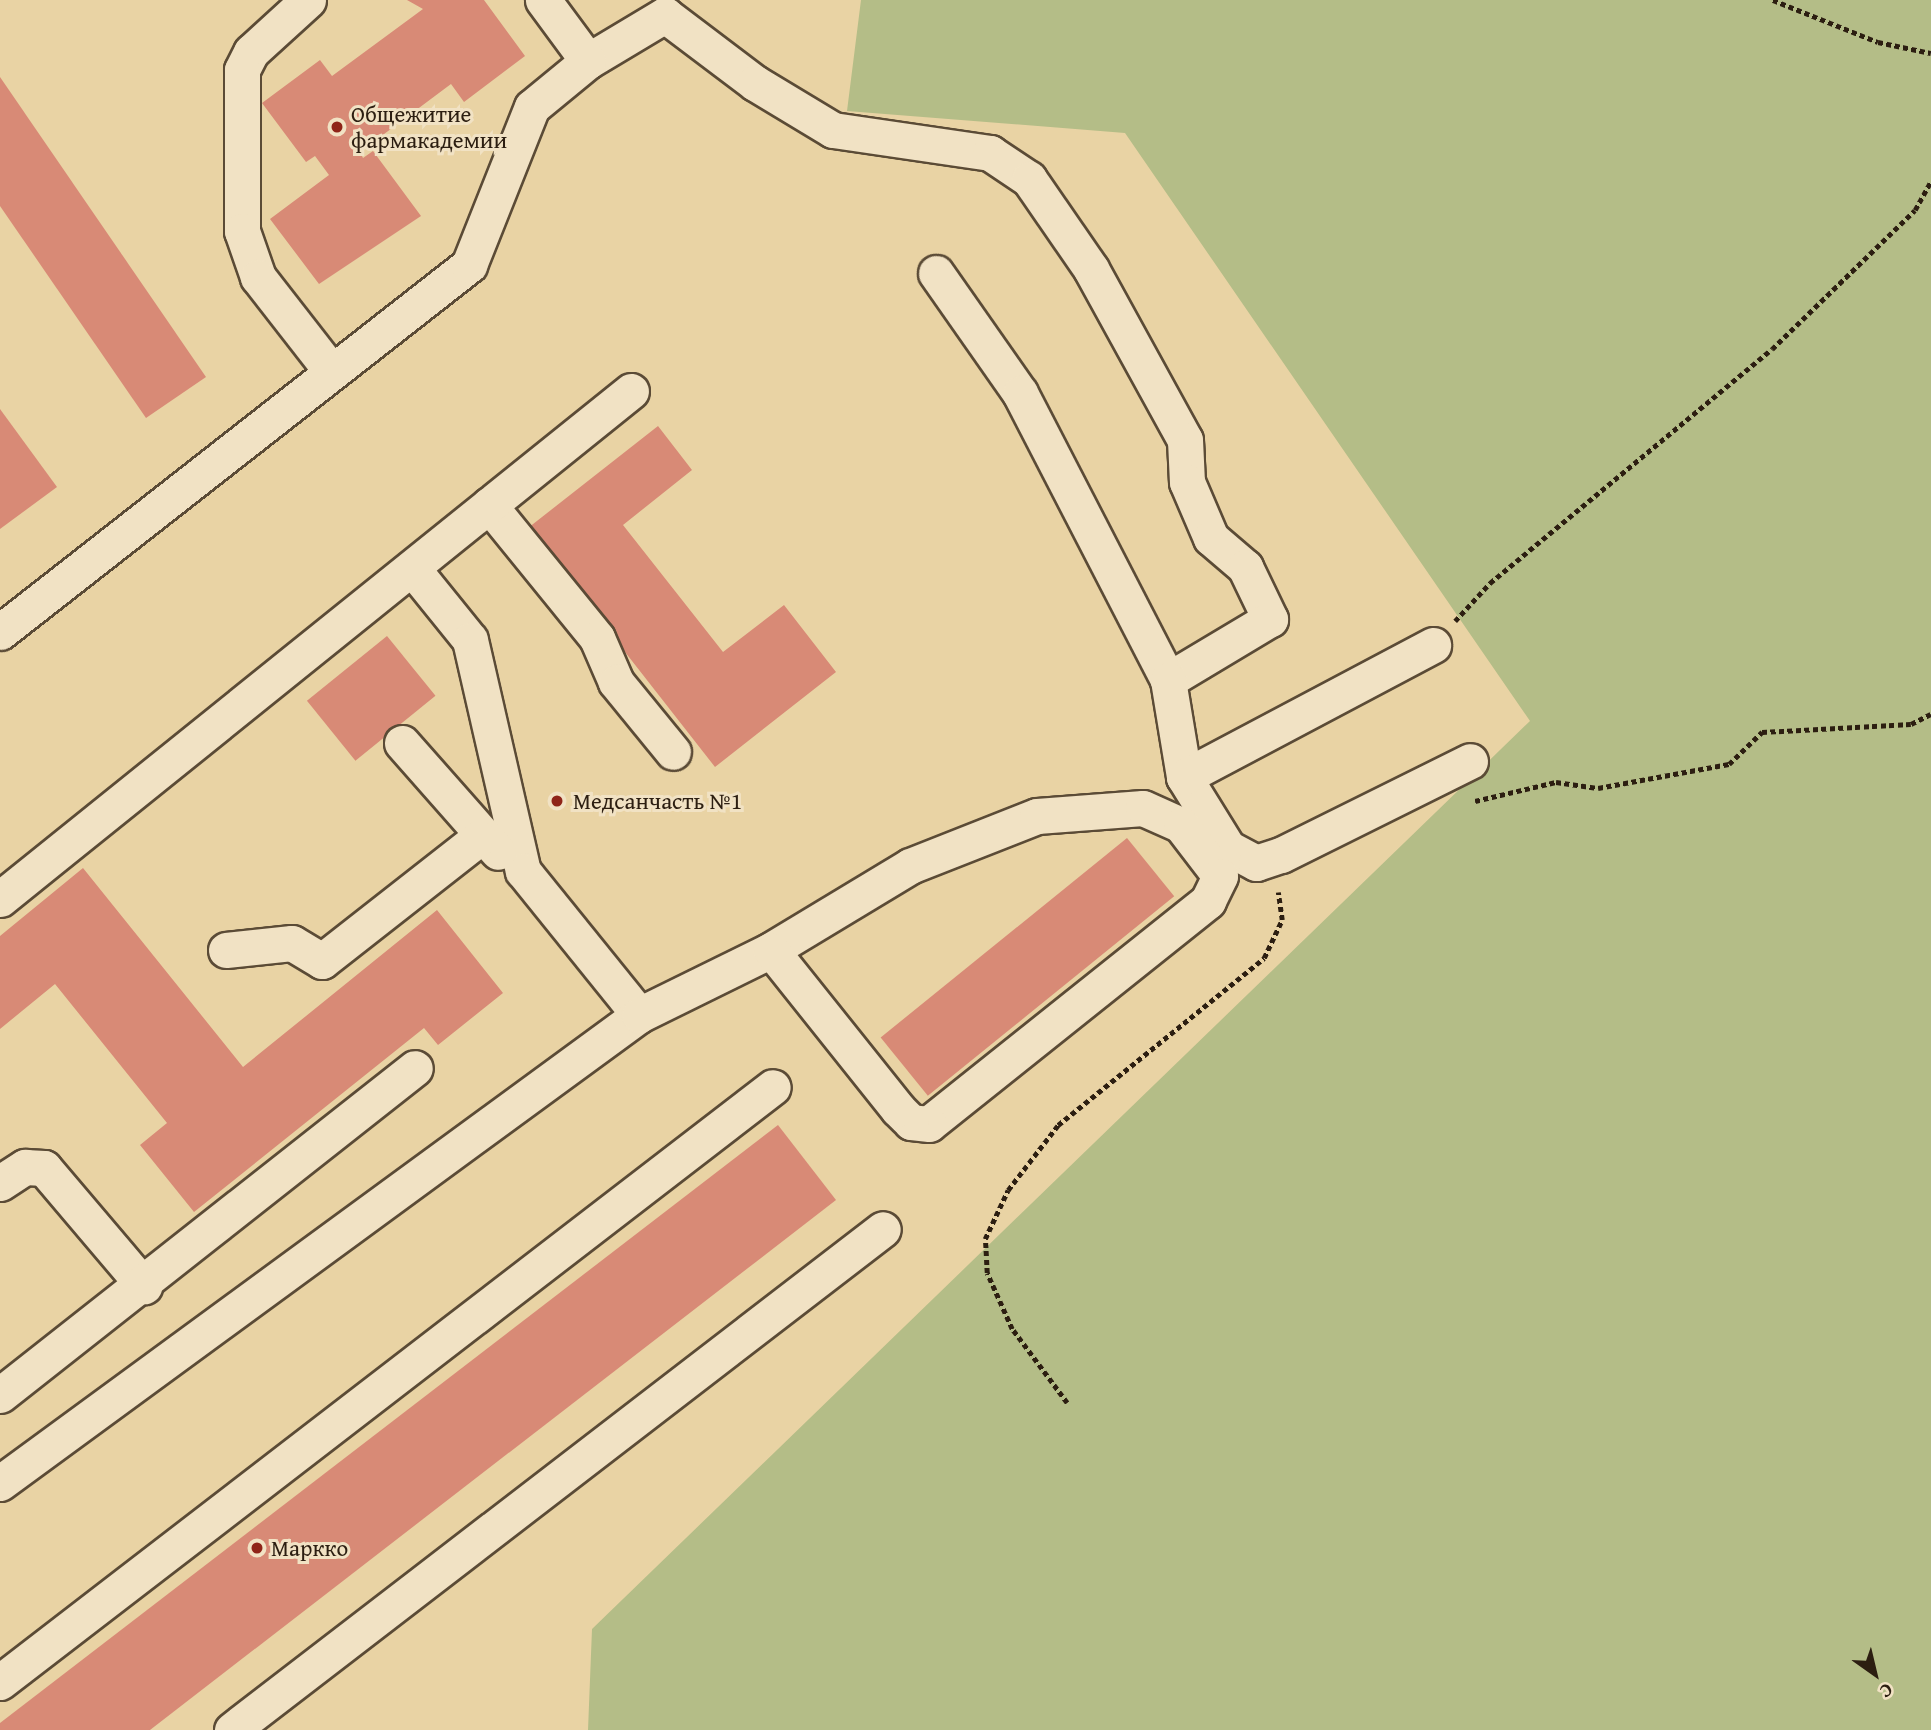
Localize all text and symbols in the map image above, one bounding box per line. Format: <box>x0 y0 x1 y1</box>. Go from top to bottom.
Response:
place label: Общежитие фармакадемии <box>351 100 507 154</box>
marker: Общежитие фармакадемии <box>329 119 345 135</box>
place label: Медсанчасть №1 <box>573 787 742 815</box>
marker: Медсанчасть №1 <box>547 791 567 811</box>
place label: Маркко <box>271 1534 348 1562</box>
marker: Маркко <box>249 1540 265 1556</box>
north arrow <box>1840 1639 1910 1709</box>
text: С <box>1874 1677 1899 1706</box>

